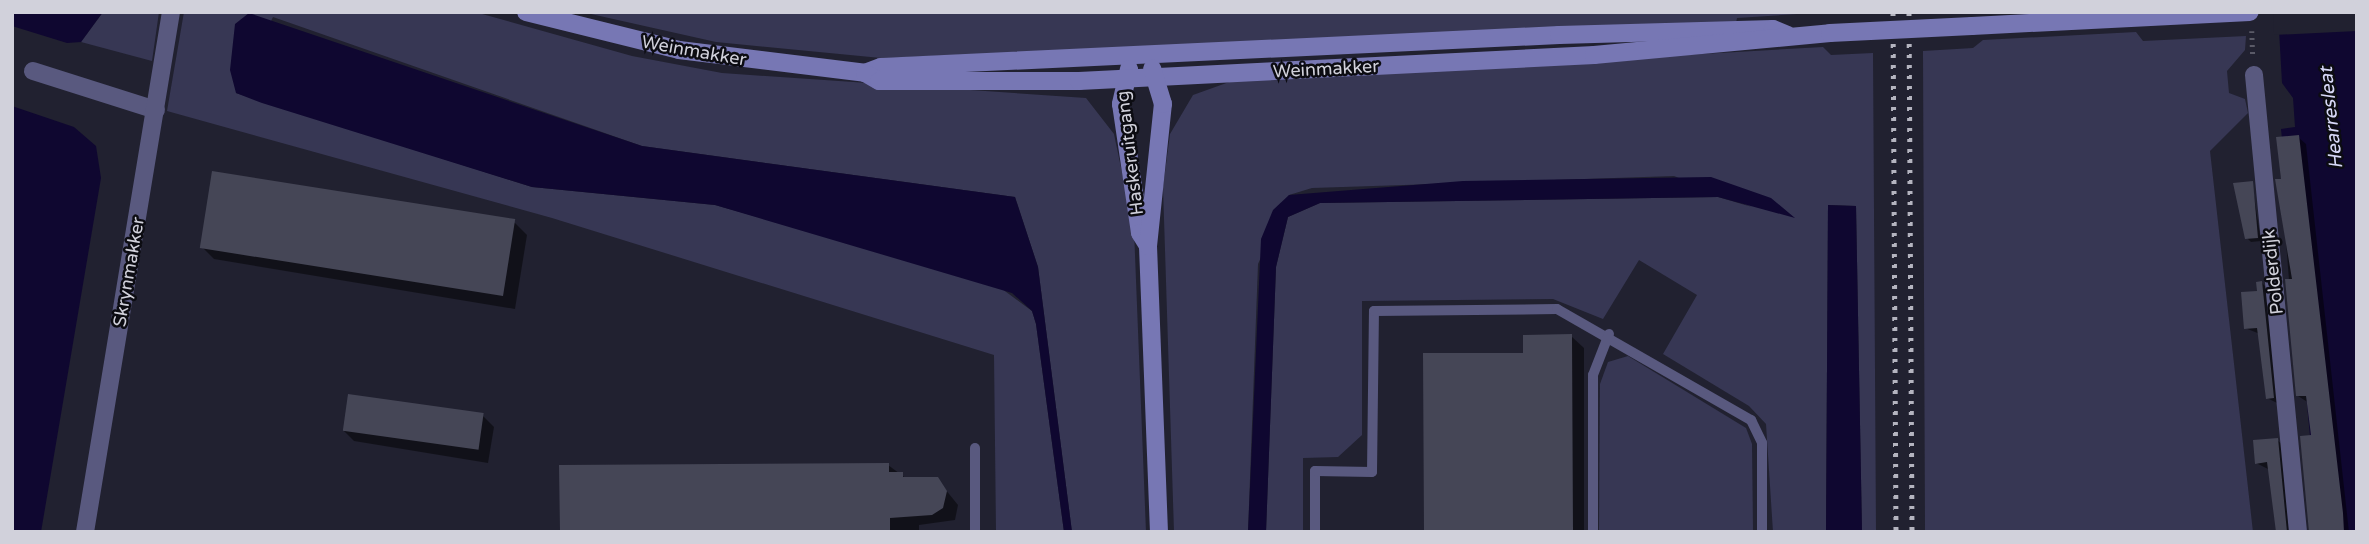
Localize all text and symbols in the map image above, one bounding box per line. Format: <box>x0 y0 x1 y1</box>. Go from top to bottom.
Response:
street label: Weinmakker <box>640 31 748 71</box>
street label: Weinmakker <box>1272 55 1380 83</box>
water label: Hearresleat <box>2315 66 2349 170</box>
street label: Haskeruitgang <box>1112 90 1148 216</box>
street label: Skrynmakker <box>109 215 149 329</box>
street label: Polderdijk <box>2258 228 2288 316</box>

